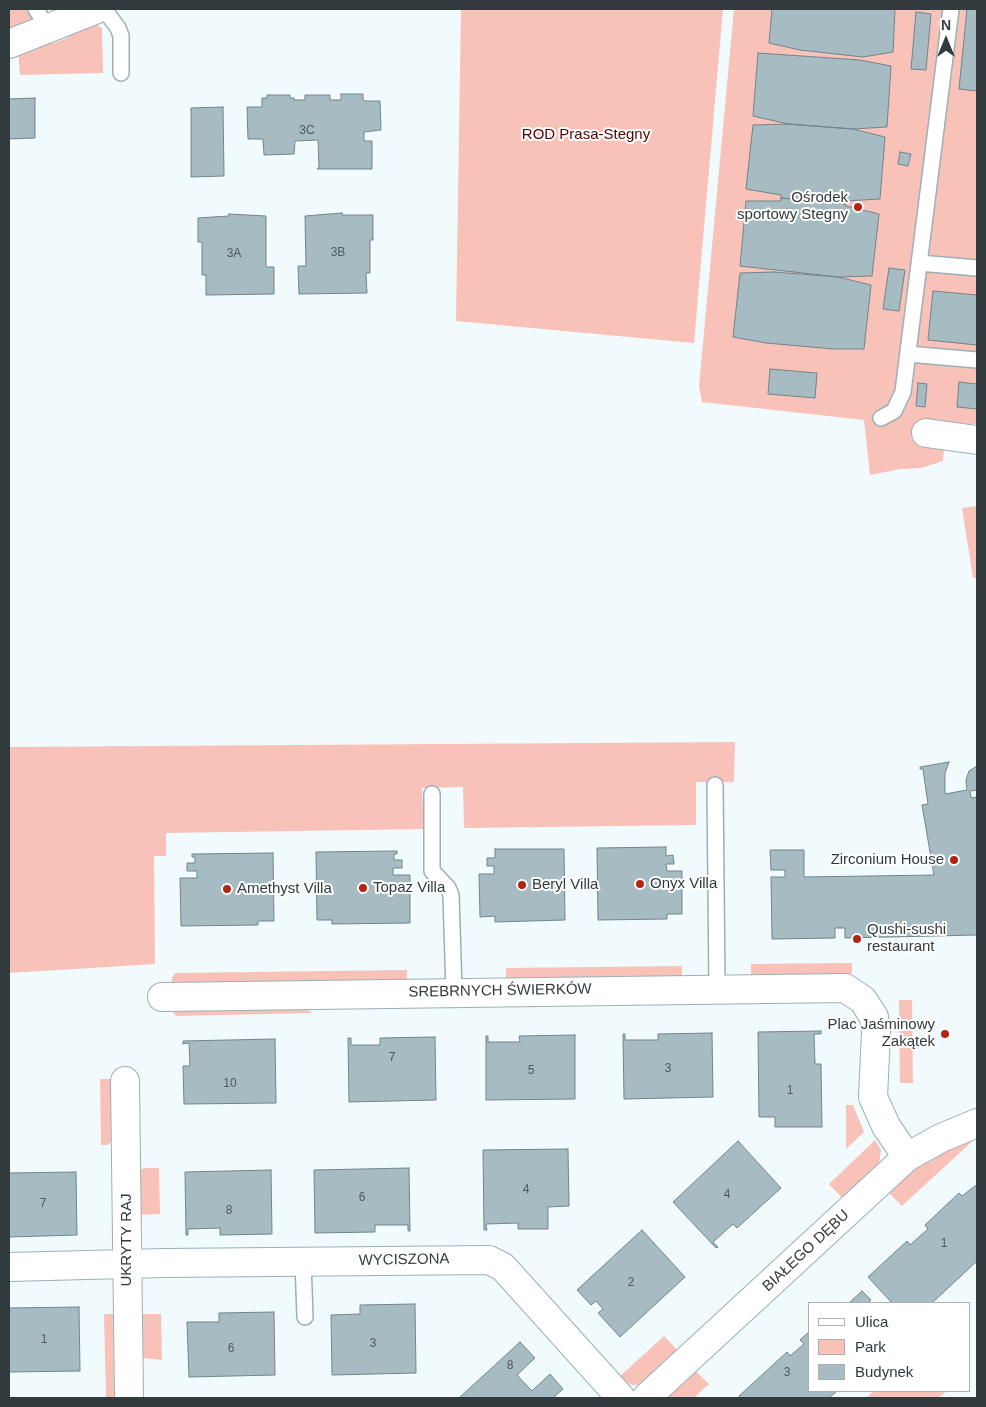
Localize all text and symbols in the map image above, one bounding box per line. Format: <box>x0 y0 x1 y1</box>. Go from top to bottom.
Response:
north arrow <box>921 15 971 65</box>
text: N <box>941 17 951 33</box>
house number: 3C <box>299 124 315 138</box>
park label: ROD Prasa-Stegny <box>522 126 650 144</box>
place label: Ośrodek sportowy Stegny <box>737 189 848 224</box>
marker: Ośrodek sportowy Stegny <box>852 201 864 213</box>
house number: 3B <box>331 246 345 260</box>
house number: 3A <box>227 247 241 261</box>
place label: Zirconium House <box>831 851 944 869</box>
marker: Zirconium House <box>948 854 960 866</box>
place label: Onyx Villa <box>650 875 717 893</box>
place label: Beryl Villa <box>532 876 598 894</box>
marker: Onyx Villa <box>634 878 646 890</box>
place label: Topaz Villa <box>373 879 445 897</box>
marker: Beryl Villa <box>516 879 528 891</box>
place label: Amethyst Villa <box>237 880 332 898</box>
marker: Topaz Villa <box>357 882 369 894</box>
marker: Amethyst Villa <box>221 883 233 895</box>
place label: Qushi-sushi restaurant <box>867 921 946 956</box>
marker: Qushi-sushi restaurant <box>851 933 863 945</box>
street label: SREBRNYCH ŚWIERKÓW <box>408 980 592 1002</box>
place label: Plac Jaśminowy Zakątek <box>827 1016 935 1051</box>
marker: Plac Jaśminowy Zakątek <box>939 1028 951 1040</box>
house number: 7 <box>389 1051 395 1065</box>
house number: 3 <box>665 1062 671 1076</box>
house number: 5 <box>528 1064 534 1078</box>
house number: 10 <box>223 1077 237 1091</box>
house number: 1 <box>787 1084 793 1098</box>
house number: 4 <box>523 1183 529 1197</box>
house number: 4 <box>724 1188 730 1202</box>
house number: 6 <box>359 1191 365 1205</box>
street label: UKRYTY RAJ <box>118 1193 136 1287</box>
house number: 7 <box>40 1197 46 1211</box>
house number: 8 <box>226 1204 232 1218</box>
street label: BIAŁEGO DĘBU <box>759 1206 853 1296</box>
house number: 1 <box>941 1237 947 1251</box>
street label: WYCISZONA <box>358 1250 450 1270</box>
house number: 2 <box>628 1276 634 1290</box>
legend <box>808 1302 971 1392</box>
text: Ulica <box>855 1313 888 1330</box>
house number: 1 <box>41 1333 47 1347</box>
house number: 3 <box>370 1337 376 1351</box>
text: Park <box>855 1338 886 1355</box>
house number: 6 <box>228 1342 234 1356</box>
house number: 8 <box>507 1359 513 1373</box>
text: Budynek <box>855 1363 913 1380</box>
house number: 3 <box>784 1366 790 1380</box>

